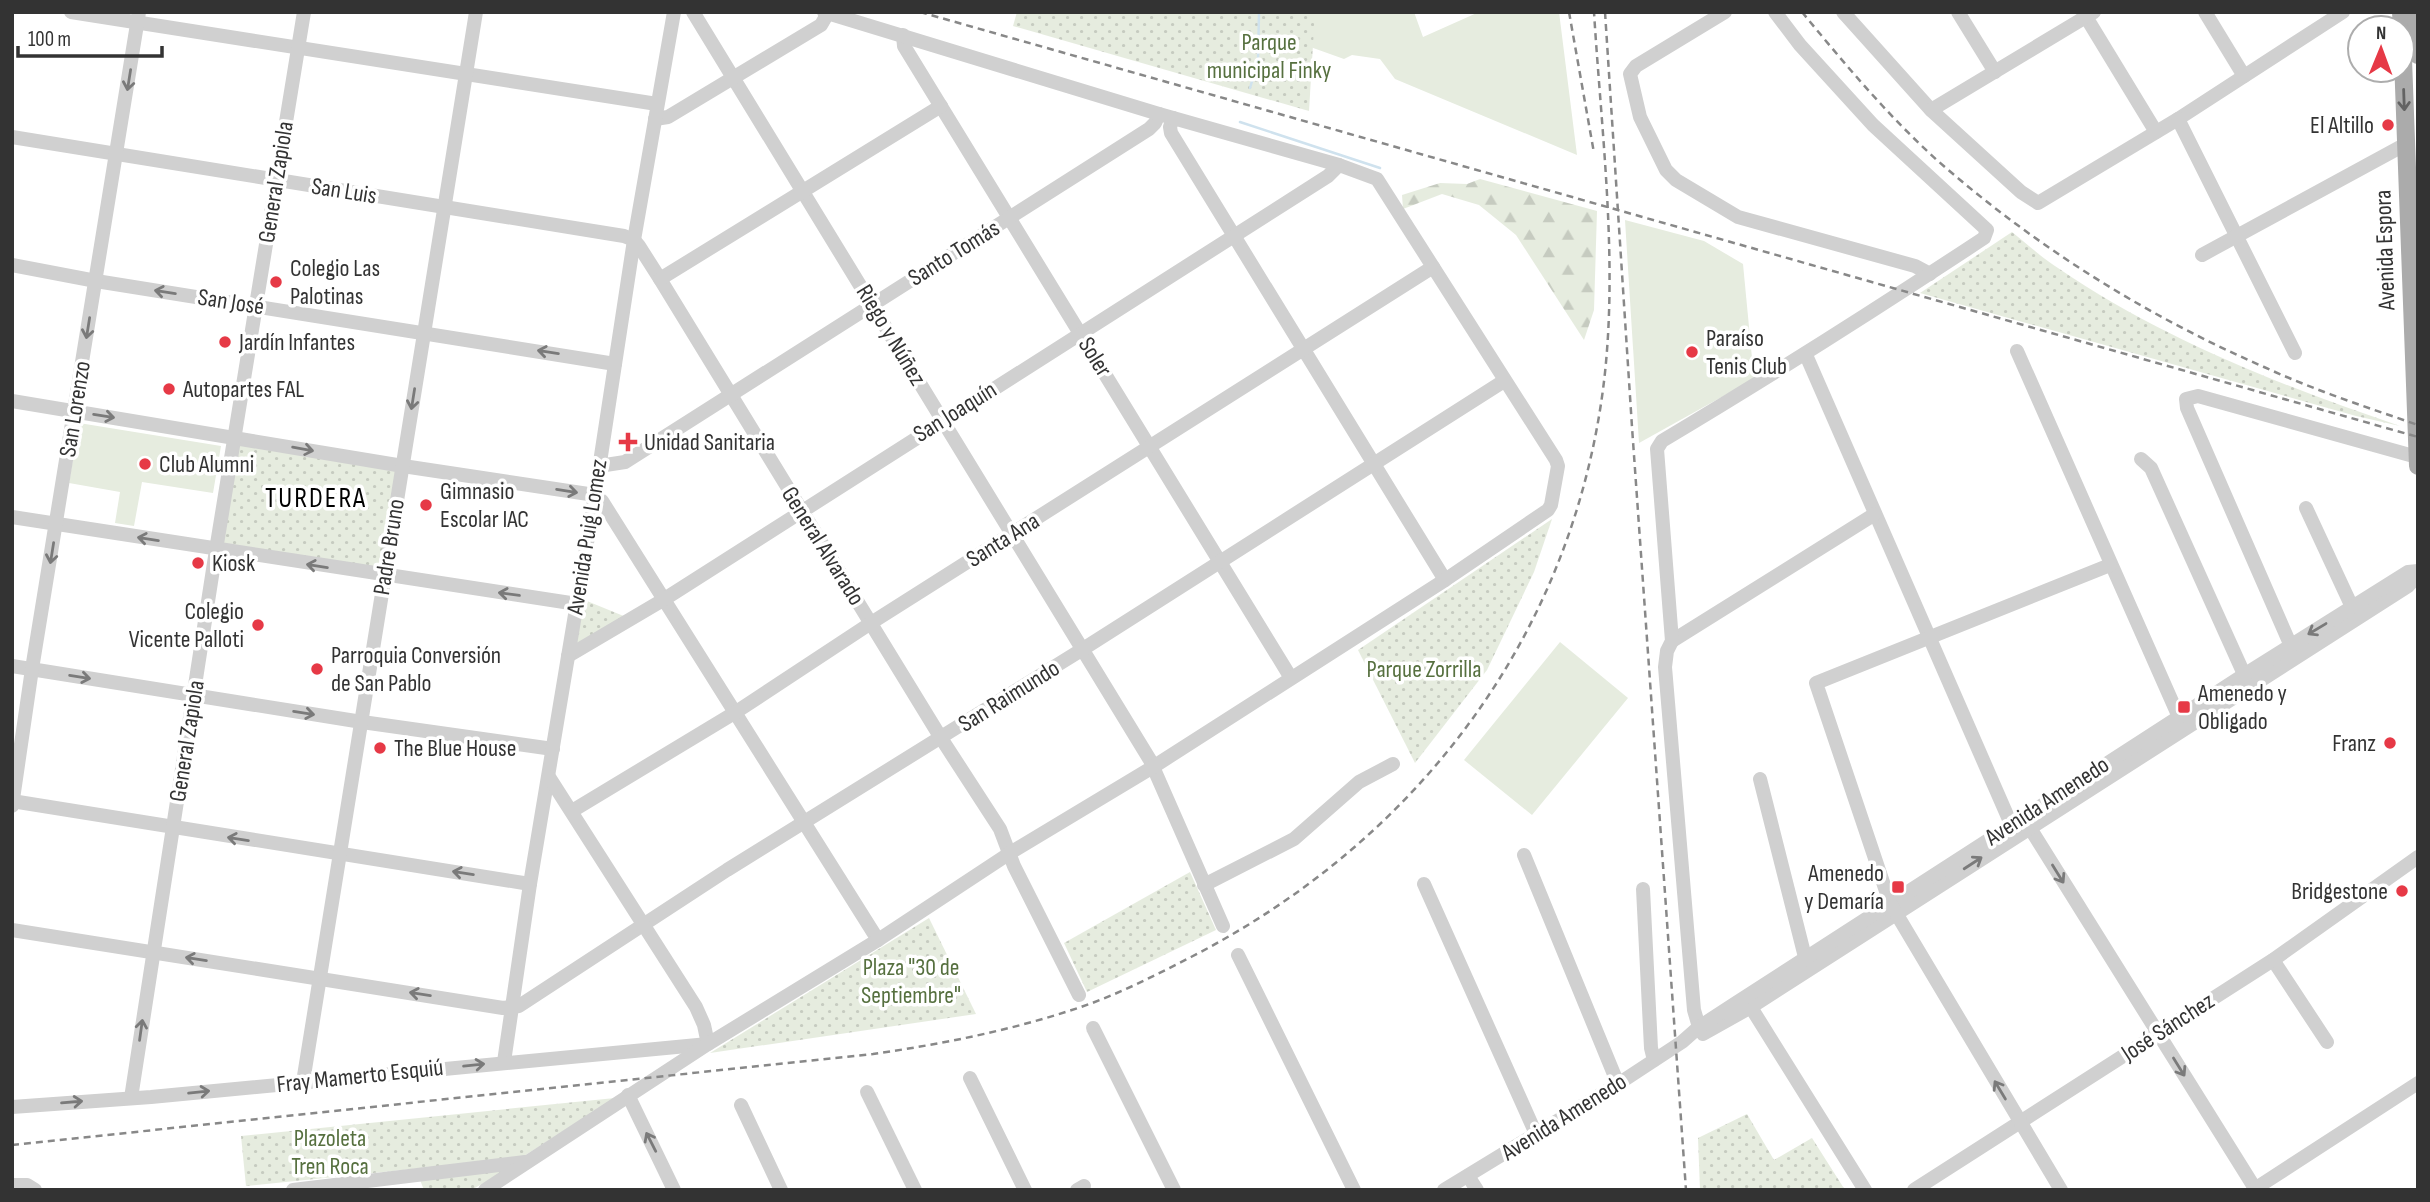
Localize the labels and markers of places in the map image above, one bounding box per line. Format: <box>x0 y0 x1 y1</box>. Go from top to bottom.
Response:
place label: El Altillo <box>2310 111 2374 140</box>
marker: El Altillo <box>2380 117 2396 133</box>
place label: Colegio Las Palotinas <box>290 254 380 311</box>
marker: Colegio Las Palotinas <box>268 274 284 290</box>
place label: Paraíso Tenis Club <box>1706 324 1787 381</box>
place label: Jardín Infantes <box>238 328 355 357</box>
marker: Jardín Infantes <box>217 334 233 350</box>
marker: Paraíso Tenis Club <box>1684 344 1700 360</box>
place label: Autopartes FAL <box>182 375 304 404</box>
marker: Autopartes FAL <box>161 381 177 397</box>
place label: Unidad Sanitaria <box>644 428 775 457</box>
marker: Unidad Sanitaria <box>618 432 638 452</box>
place label: Club Alumni <box>159 450 254 479</box>
marker: Club Alumni <box>137 456 153 472</box>
place label: Gimnasio Escolar IAC <box>440 477 529 534</box>
marker: Gimnasio Escolar IAC <box>418 497 434 513</box>
place label: Kiosk <box>212 549 255 578</box>
marker: Kiosk <box>190 555 206 571</box>
place label: Colegio Vicente Palloti <box>129 597 244 654</box>
marker: Colegio Vicente Palloti <box>250 617 266 633</box>
place label: Parroquia Conversión de San Pablo <box>331 641 501 698</box>
marker: Parroquia Conversión de San Pablo <box>309 661 325 677</box>
place label: Amenedo y Obligado <box>2197 679 2287 736</box>
marker: Amenedo y Obligado <box>2176 699 2192 715</box>
place label: Franz <box>2332 729 2376 758</box>
place label: The Blue House <box>394 734 516 763</box>
marker: Franz <box>2382 735 2398 751</box>
marker: The Blue House <box>372 740 388 756</box>
place label: Amenedo y Demaría <box>1804 859 1884 916</box>
place label: Bridgestone <box>2291 877 2388 906</box>
marker: Amenedo y Demaría <box>1890 879 1906 895</box>
marker: Bridgestone <box>2394 883 2410 899</box>

